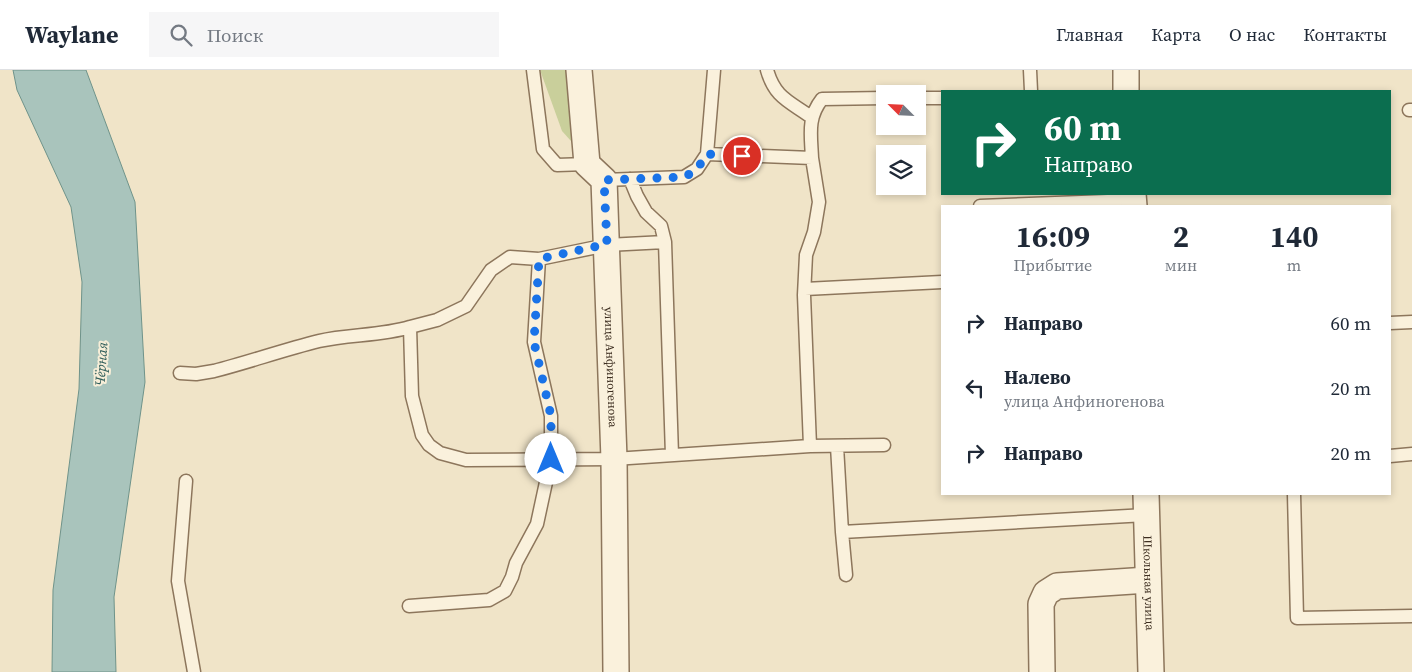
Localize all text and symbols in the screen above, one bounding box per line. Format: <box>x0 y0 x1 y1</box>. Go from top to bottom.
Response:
search box <box>149 12 499 57</box>
text: Waylane <box>25 18 119 51</box>
icon: search <box>167 21 195 49</box>
text: Поиск <box>207 22 263 48</box>
text: Главная <box>1056 22 1123 47</box>
text: Карта <box>1151 22 1201 47</box>
text: О нас <box>1229 22 1275 47</box>
text: Контакты <box>1303 22 1387 47</box>
north arrow <box>876 85 926 135</box>
map controls <box>876 85 926 195</box>
text: 60 m <box>1044 104 1121 152</box>
icon: right <box>961 110 1026 175</box>
pin <box>721 135 763 177</box>
icon: arrive <box>728 142 756 170</box>
button: layers <box>876 145 926 195</box>
text: Направо <box>1044 149 1133 179</box>
text: 16:09 <box>1016 216 1090 257</box>
text: 2 <box>1173 216 1189 257</box>
text: 140 <box>1270 216 1318 257</box>
text: Прибытие <box>1014 254 1092 276</box>
text: мин <box>1165 254 1197 276</box>
text: m <box>1287 254 1301 276</box>
street label: улица Анфиногенова <box>601 307 621 429</box>
icon: right <box>961 309 989 337</box>
text: Направо <box>1004 310 1083 336</box>
text: 60 m <box>1330 310 1371 336</box>
water label: Чёрная <box>89 341 113 387</box>
text: Налево <box>1004 364 1071 390</box>
icon: left <box>961 374 989 402</box>
text: 20 m <box>1330 375 1371 401</box>
text: улица Анфиногенова <box>1004 390 1165 412</box>
position arrow <box>524 432 576 484</box>
icon: right <box>961 439 989 467</box>
text: Направо <box>1004 440 1083 466</box>
text: 20 m <box>1330 440 1371 466</box>
street label: Школьная улица <box>1139 535 1158 632</box>

